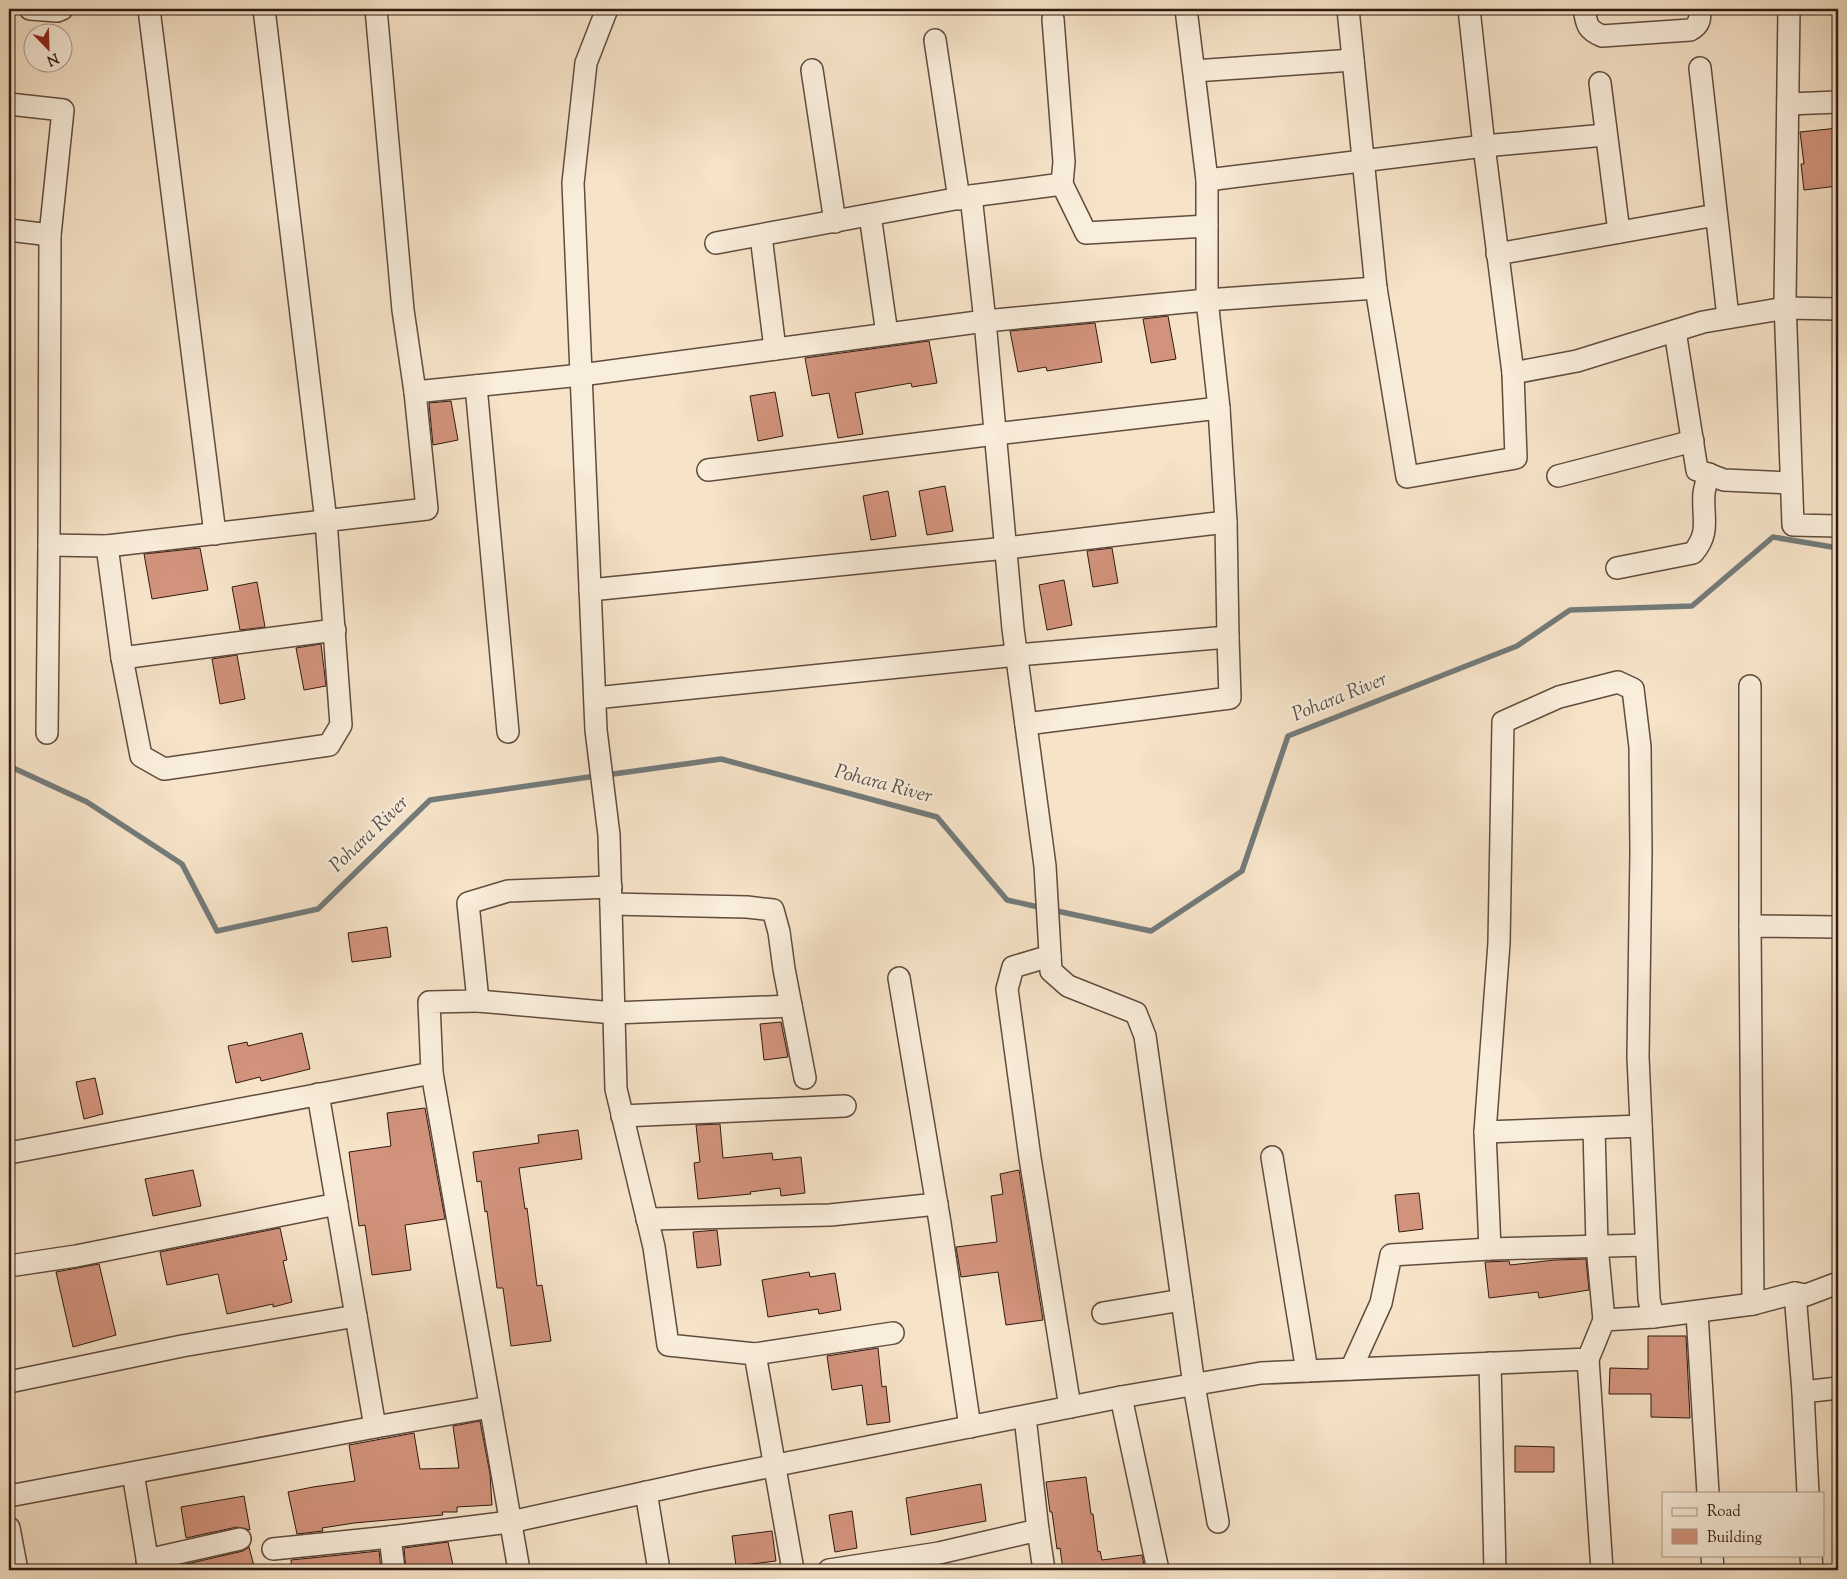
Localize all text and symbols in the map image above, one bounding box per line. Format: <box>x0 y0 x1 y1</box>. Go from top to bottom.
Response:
north arrow <box>22 22 72 72</box>
text: N <box>43 47 61 70</box>
water label: Pohara River <box>1288 666 1392 730</box>
water label: Pohara River <box>831 758 935 812</box>
water label: Pohara River <box>324 790 416 880</box>
legend <box>1662 1492 1824 1556</box>
text: Road <box>1707 1502 1741 1523</box>
text: Building <box>1707 1528 1762 1549</box>

